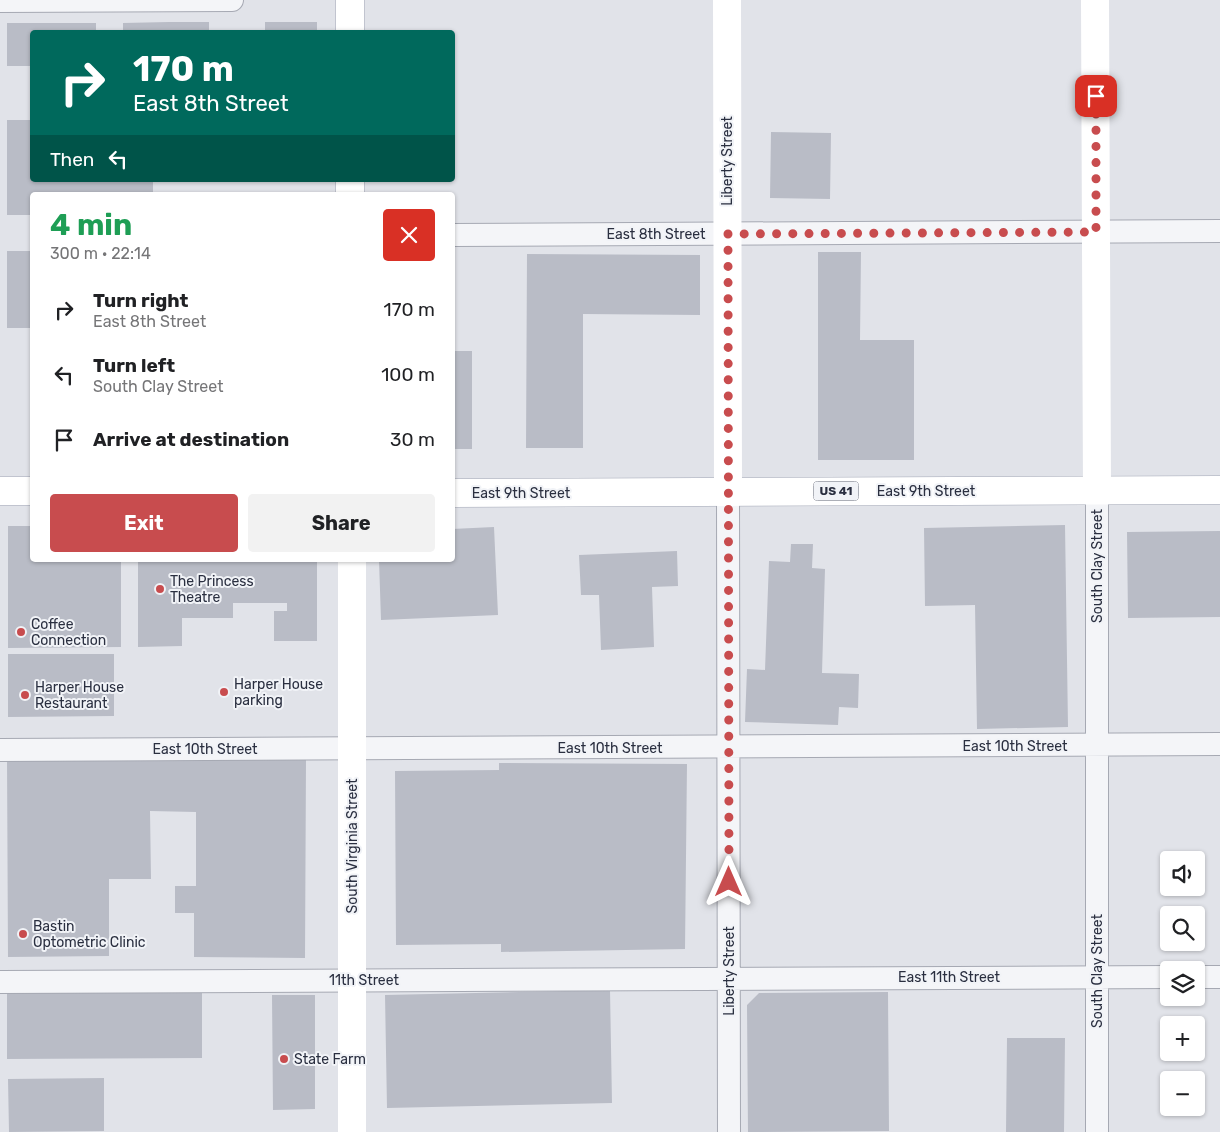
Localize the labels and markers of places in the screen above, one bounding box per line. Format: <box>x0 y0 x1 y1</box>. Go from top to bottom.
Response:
pin <box>1075 75 1117 117</box>
place label: The Princess Theatre <box>170 573 254 606</box>
marker: The Princess Theatre <box>154 583 166 595</box>
place label: Coffee Connection <box>31 616 106 649</box>
marker: Coffee Connection <box>15 626 27 638</box>
place label: Harper House parking <box>234 676 323 709</box>
place label: Harper House Restaurant <box>35 679 124 712</box>
marker: Harper House parking <box>218 686 230 698</box>
marker: Harper House Restaurant <box>19 689 31 701</box>
place label: Bastin Optometric Clinic <box>33 918 146 951</box>
marker: Bastin Optometric Clinic <box>17 928 29 940</box>
place label: State Farm <box>294 1051 366 1068</box>
marker: State Farm <box>278 1053 290 1065</box>

